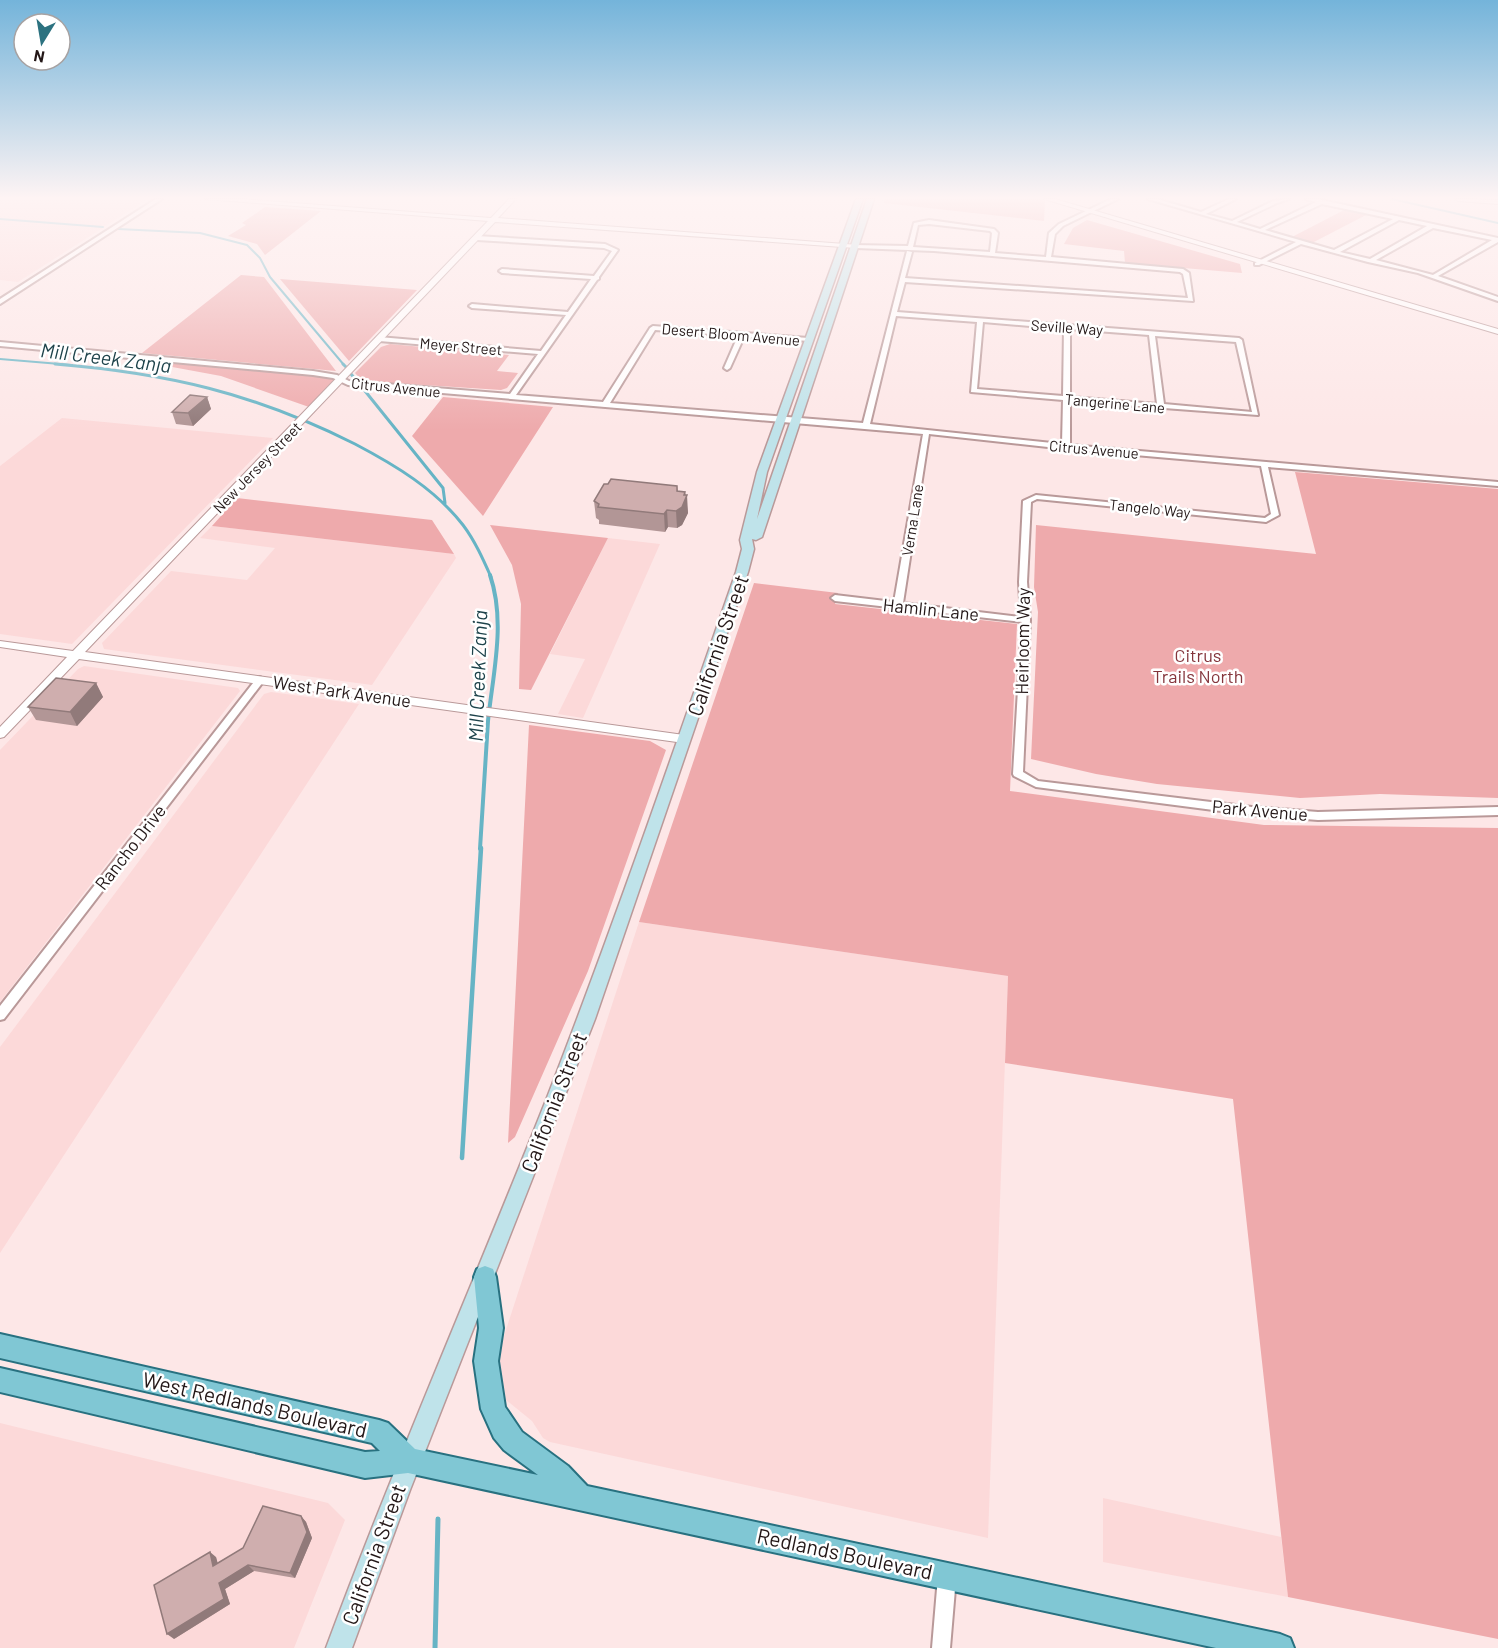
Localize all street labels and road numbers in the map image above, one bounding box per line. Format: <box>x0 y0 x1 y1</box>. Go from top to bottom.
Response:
street label: Seville Way <box>1030 315 1104 339</box>
street label: Desert Bloom Avenue <box>661 319 801 349</box>
street label: Meyer Street <box>419 333 503 359</box>
street label: Citrus Avenue <box>350 373 442 401</box>
street label: Tangerine Lane <box>1064 390 1166 416</box>
street label: New Jersey Street <box>209 418 305 516</box>
street label: Citrus Avenue <box>1048 436 1140 462</box>
street label: Verna Lane <box>897 483 927 557</box>
street label: Tangelo Way <box>1108 495 1192 521</box>
street label: California Street <box>681 571 753 719</box>
street label: Heirloom Way <box>1010 587 1034 695</box>
street label: Hamlin Lane <box>882 593 980 625</box>
street label: West Park Avenue <box>271 670 413 712</box>
street label: Park Avenue <box>1211 795 1309 825</box>
street label: Rancho Drive <box>90 800 170 894</box>
street label: California Street <box>515 1028 591 1176</box>
street label: West Redlands Boulevard <box>140 1366 370 1442</box>
street label: California Street <box>336 1480 410 1628</box>
street label: Redlands Boulevard <box>755 1522 935 1584</box>

